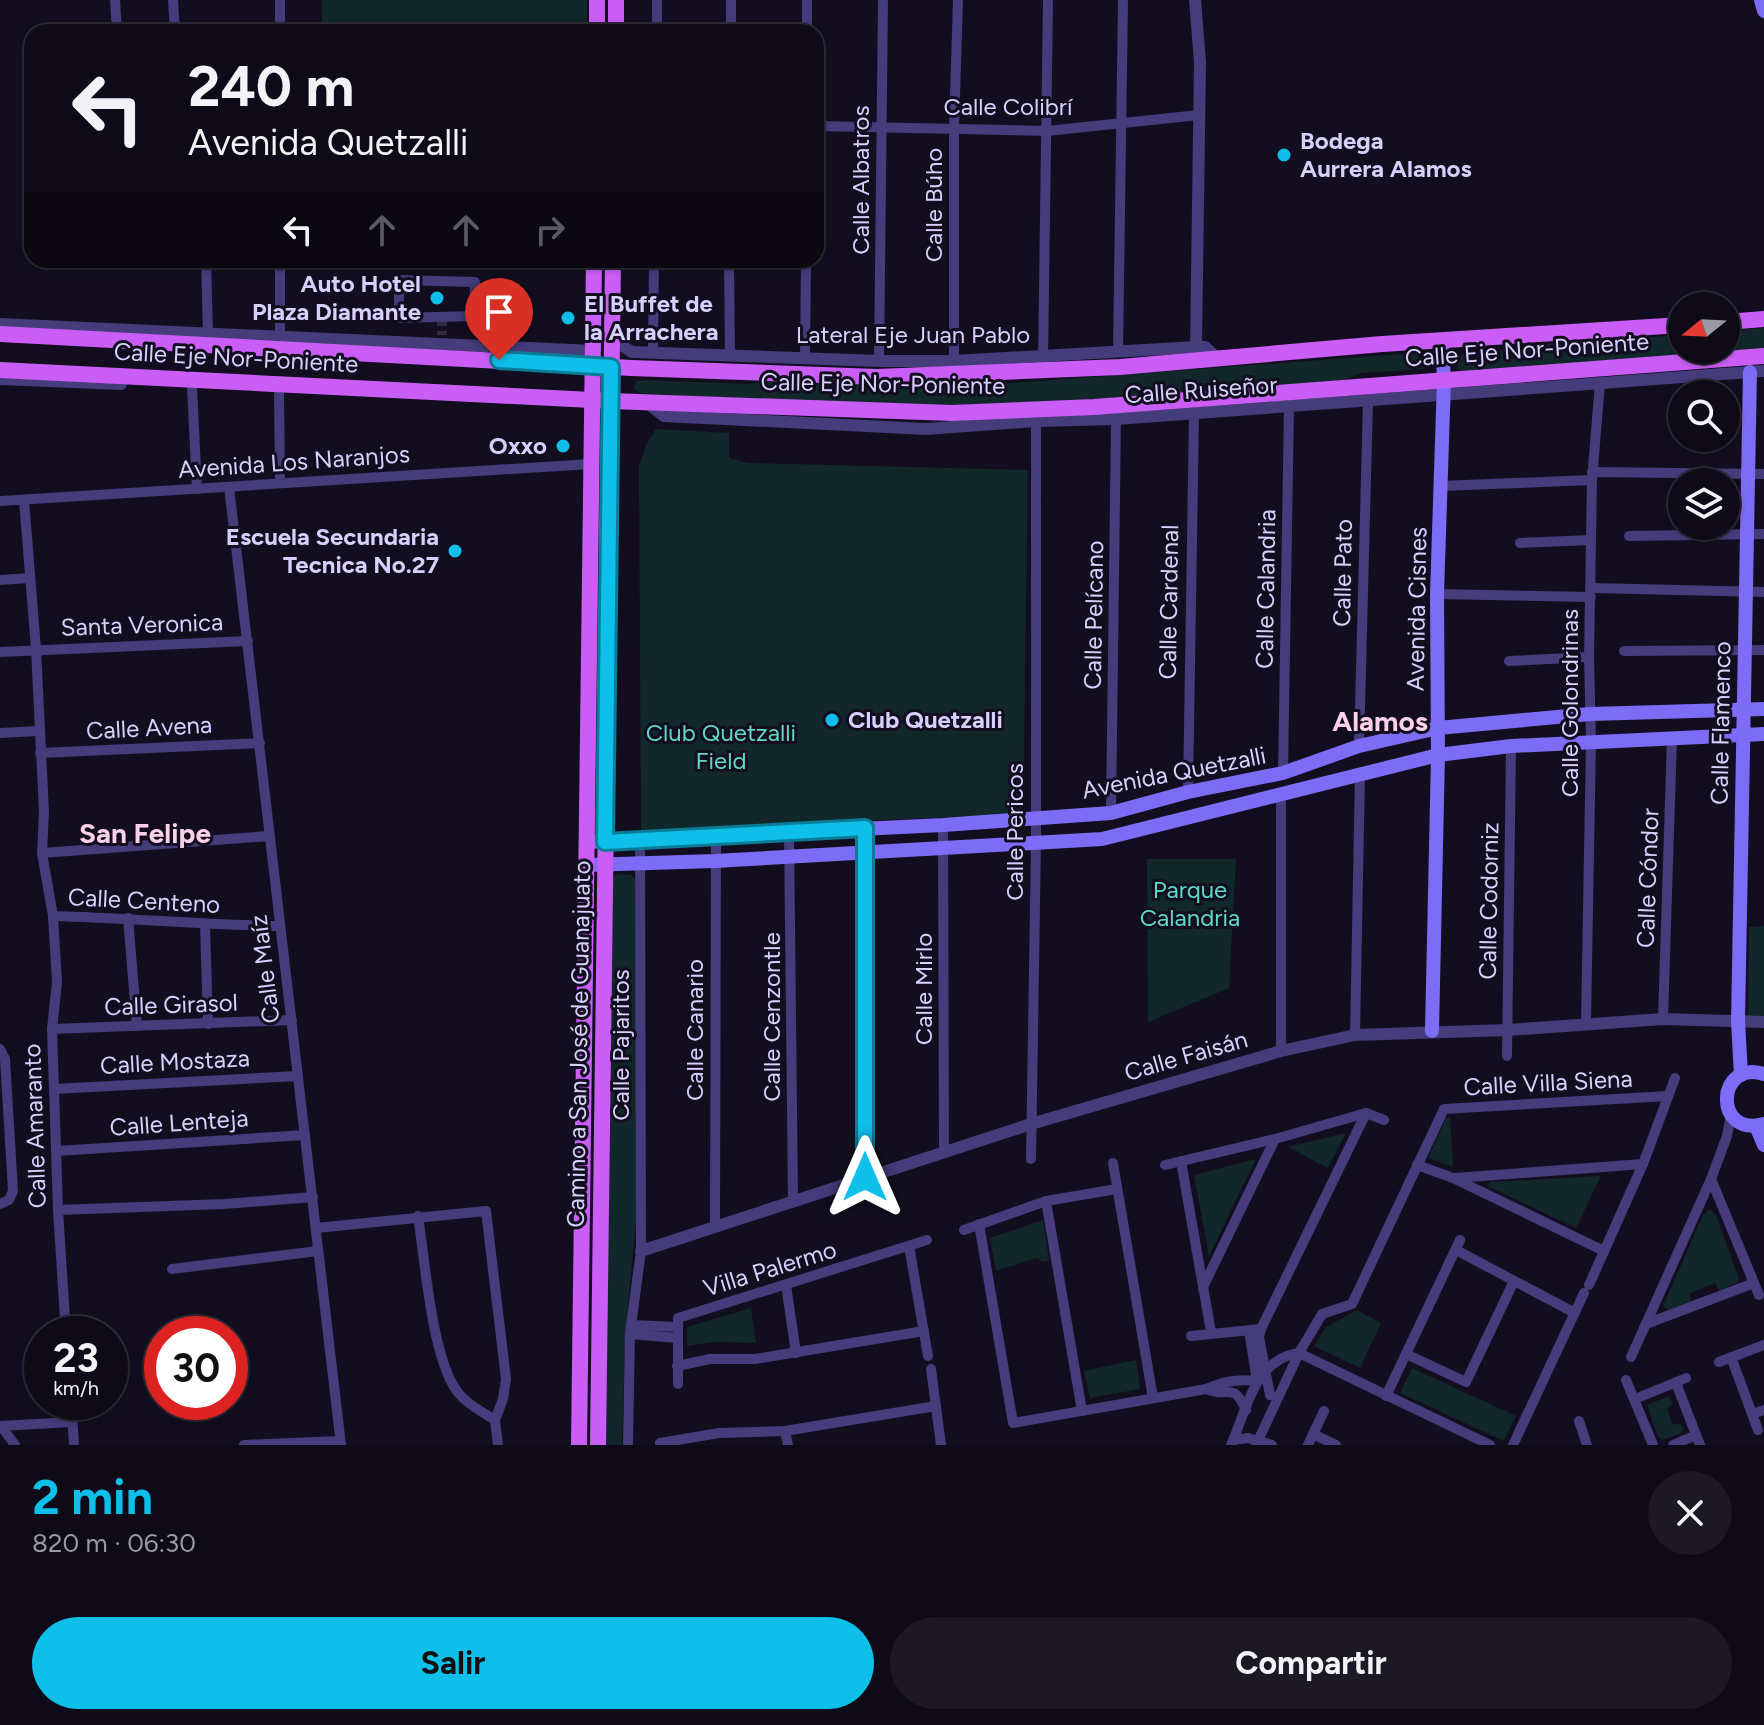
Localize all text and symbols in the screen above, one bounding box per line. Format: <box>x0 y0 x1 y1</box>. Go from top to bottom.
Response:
text: 240 m <box>188 53 354 120</box>
icon: left <box>56 56 160 160</box>
street label: Calle Colibrí <box>944 92 1074 121</box>
street label: Calle Albatros <box>846 105 875 255</box>
text: Avenida Quetzalli <box>188 121 468 164</box>
place label: Bodega Aurrera Alamos <box>1300 126 1472 183</box>
marker: Bodega Aurrera Alamos <box>1275 146 1293 164</box>
street label: Calle Búho <box>919 148 948 262</box>
icon: left <box>276 208 320 252</box>
icon: ahead <box>360 208 404 252</box>
icon: ahead <box>444 208 488 252</box>
icon: right <box>528 208 572 252</box>
place label: Auto Hotel Plaza Diamante <box>252 269 421 326</box>
pin <box>465 278 533 360</box>
marker: Auto Hotel Plaza Diamante <box>428 289 446 307</box>
place label: El Buffet de la Arrachera <box>584 289 719 346</box>
icon: arrive <box>477 290 521 334</box>
north arrow <box>1668 292 1740 364</box>
map controls <box>1668 292 1740 540</box>
marker: El Buffet de la Arrachera <box>559 309 577 327</box>
street label: Lateral Eje Juan Pablo <box>796 320 1030 349</box>
street label: Calle Eje Nor-Poniente <box>1404 327 1650 372</box>
street label: Calle Eje Nor-Poniente <box>113 337 359 378</box>
street label: Calle Eje Nor-Poniente <box>760 367 1006 400</box>
street label: Calle Ruiseñor <box>1124 370 1278 409</box>
button: search <box>1668 380 1740 452</box>
place label: Oxxo <box>489 431 547 460</box>
marker: Oxxo <box>554 437 572 455</box>
street label: Avenida Los Naranjos <box>177 439 411 484</box>
button: layers <box>1668 468 1740 540</box>
street label: Calle Calandria <box>1250 509 1281 669</box>
street label: Calle Pato <box>1327 519 1358 627</box>
place label: Escuela Secundaria Tecnica No.27 <box>226 522 439 579</box>
street label: Calle Cardenal <box>1153 524 1184 680</box>
street label: Avenida Cisnes <box>1401 527 1432 691</box>
street label: Calle Pelícano <box>1078 540 1109 690</box>
marker: Escuela Secundaria Tecnica No.27 <box>446 542 464 560</box>
street label: Santa Veronica <box>60 607 224 642</box>
street label: Calle Golondrinas <box>1555 609 1584 797</box>
street label: Calle Flamenco <box>1705 641 1736 805</box>
district label: Alamos <box>1332 704 1428 738</box>
place label: Club Quetzalli <box>848 705 1003 734</box>
street label: Calle Avena <box>85 710 213 745</box>
marker: Club Quetzalli <box>823 711 841 729</box>
park label: Club Quetzalli Field <box>646 718 796 775</box>
street label: Avenida Quetzalli <box>1079 740 1268 805</box>
street label: Calle Pericos <box>1000 763 1029 901</box>
street label: Calle Cóndor <box>1631 808 1664 948</box>
district label: San Felipe <box>79 816 211 850</box>
street label: Calle Codorniz <box>1473 822 1504 980</box>
street label: Camino a San José de Guanajuato <box>561 860 596 1228</box>
park label: Parque Calandria <box>1140 875 1240 932</box>
street label: Calle Centeno <box>67 882 221 919</box>
street label: Calle Maíz <box>243 913 286 1025</box>
street label: Calle Cenzontle <box>757 932 786 1102</box>
street label: Calle Mirlo <box>909 933 938 1045</box>
street label: Calle Canario <box>680 959 709 1101</box>
street label: Calle Pajaritos <box>606 969 635 1121</box>
street label: Calle Girasol <box>104 988 238 1021</box>
street label: Calle Faisán <box>1121 1024 1251 1087</box>
street label: Calle Amaranto <box>17 1043 52 1209</box>
street label: Calle Mostaza <box>99 1043 251 1080</box>
street label: Calle Villa Siena <box>1463 1064 1633 1101</box>
street label: Calle Lenteja <box>109 1103 249 1142</box>
position arrow <box>823 1135 907 1219</box>
street label: Villa Palermo <box>700 1235 840 1303</box>
speed limit sign: 30 <box>144 1316 248 1420</box>
text: 23 <box>53 1334 99 1382</box>
text: km/h <box>53 1376 99 1400</box>
text: 2 min <box>32 1468 153 1526</box>
button: close <box>1648 1471 1732 1555</box>
text: 820 m · 06:30 <box>32 1527 196 1559</box>
button: Salir <box>32 1617 874 1709</box>
button: Compartir <box>890 1617 1732 1709</box>

